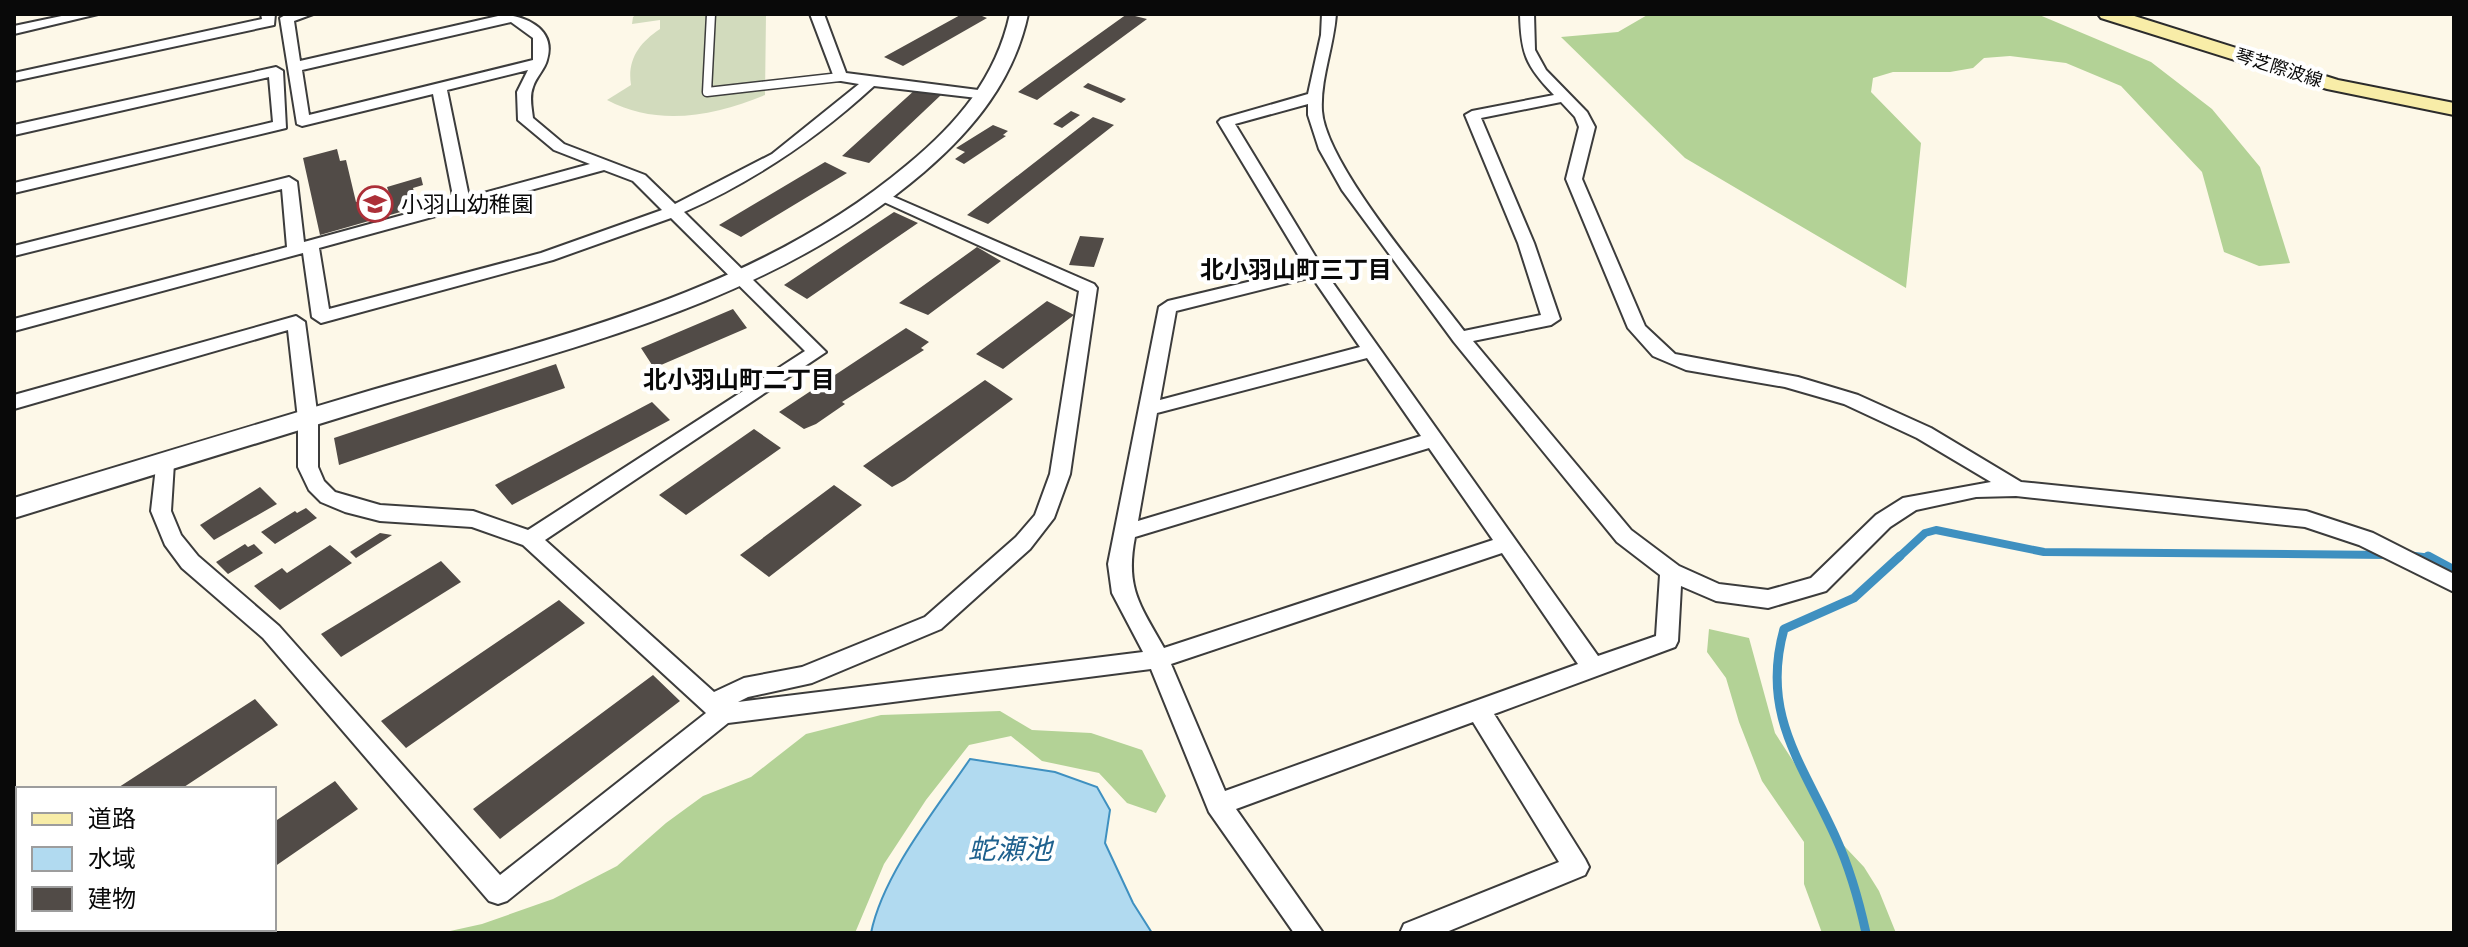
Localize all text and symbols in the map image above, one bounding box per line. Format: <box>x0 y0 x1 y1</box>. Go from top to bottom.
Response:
street label: 琴芝際波線 <box>2233 45 2325 91</box>
school or university icon: 小羽山幼稚園 <box>356 185 394 223</box>
place label: 小羽山幼稚園 <box>401 192 533 217</box>
district label: 北小羽山町三丁目 <box>1200 257 1392 283</box>
district label: 北小羽山町二丁目 <box>643 367 835 393</box>
legend <box>16 787 276 931</box>
text: 道路 <box>88 806 136 832</box>
water label: 蛇瀬池 <box>968 834 1055 865</box>
text: 水域 <box>88 846 136 872</box>
text: 建物 <box>88 886 136 912</box>

